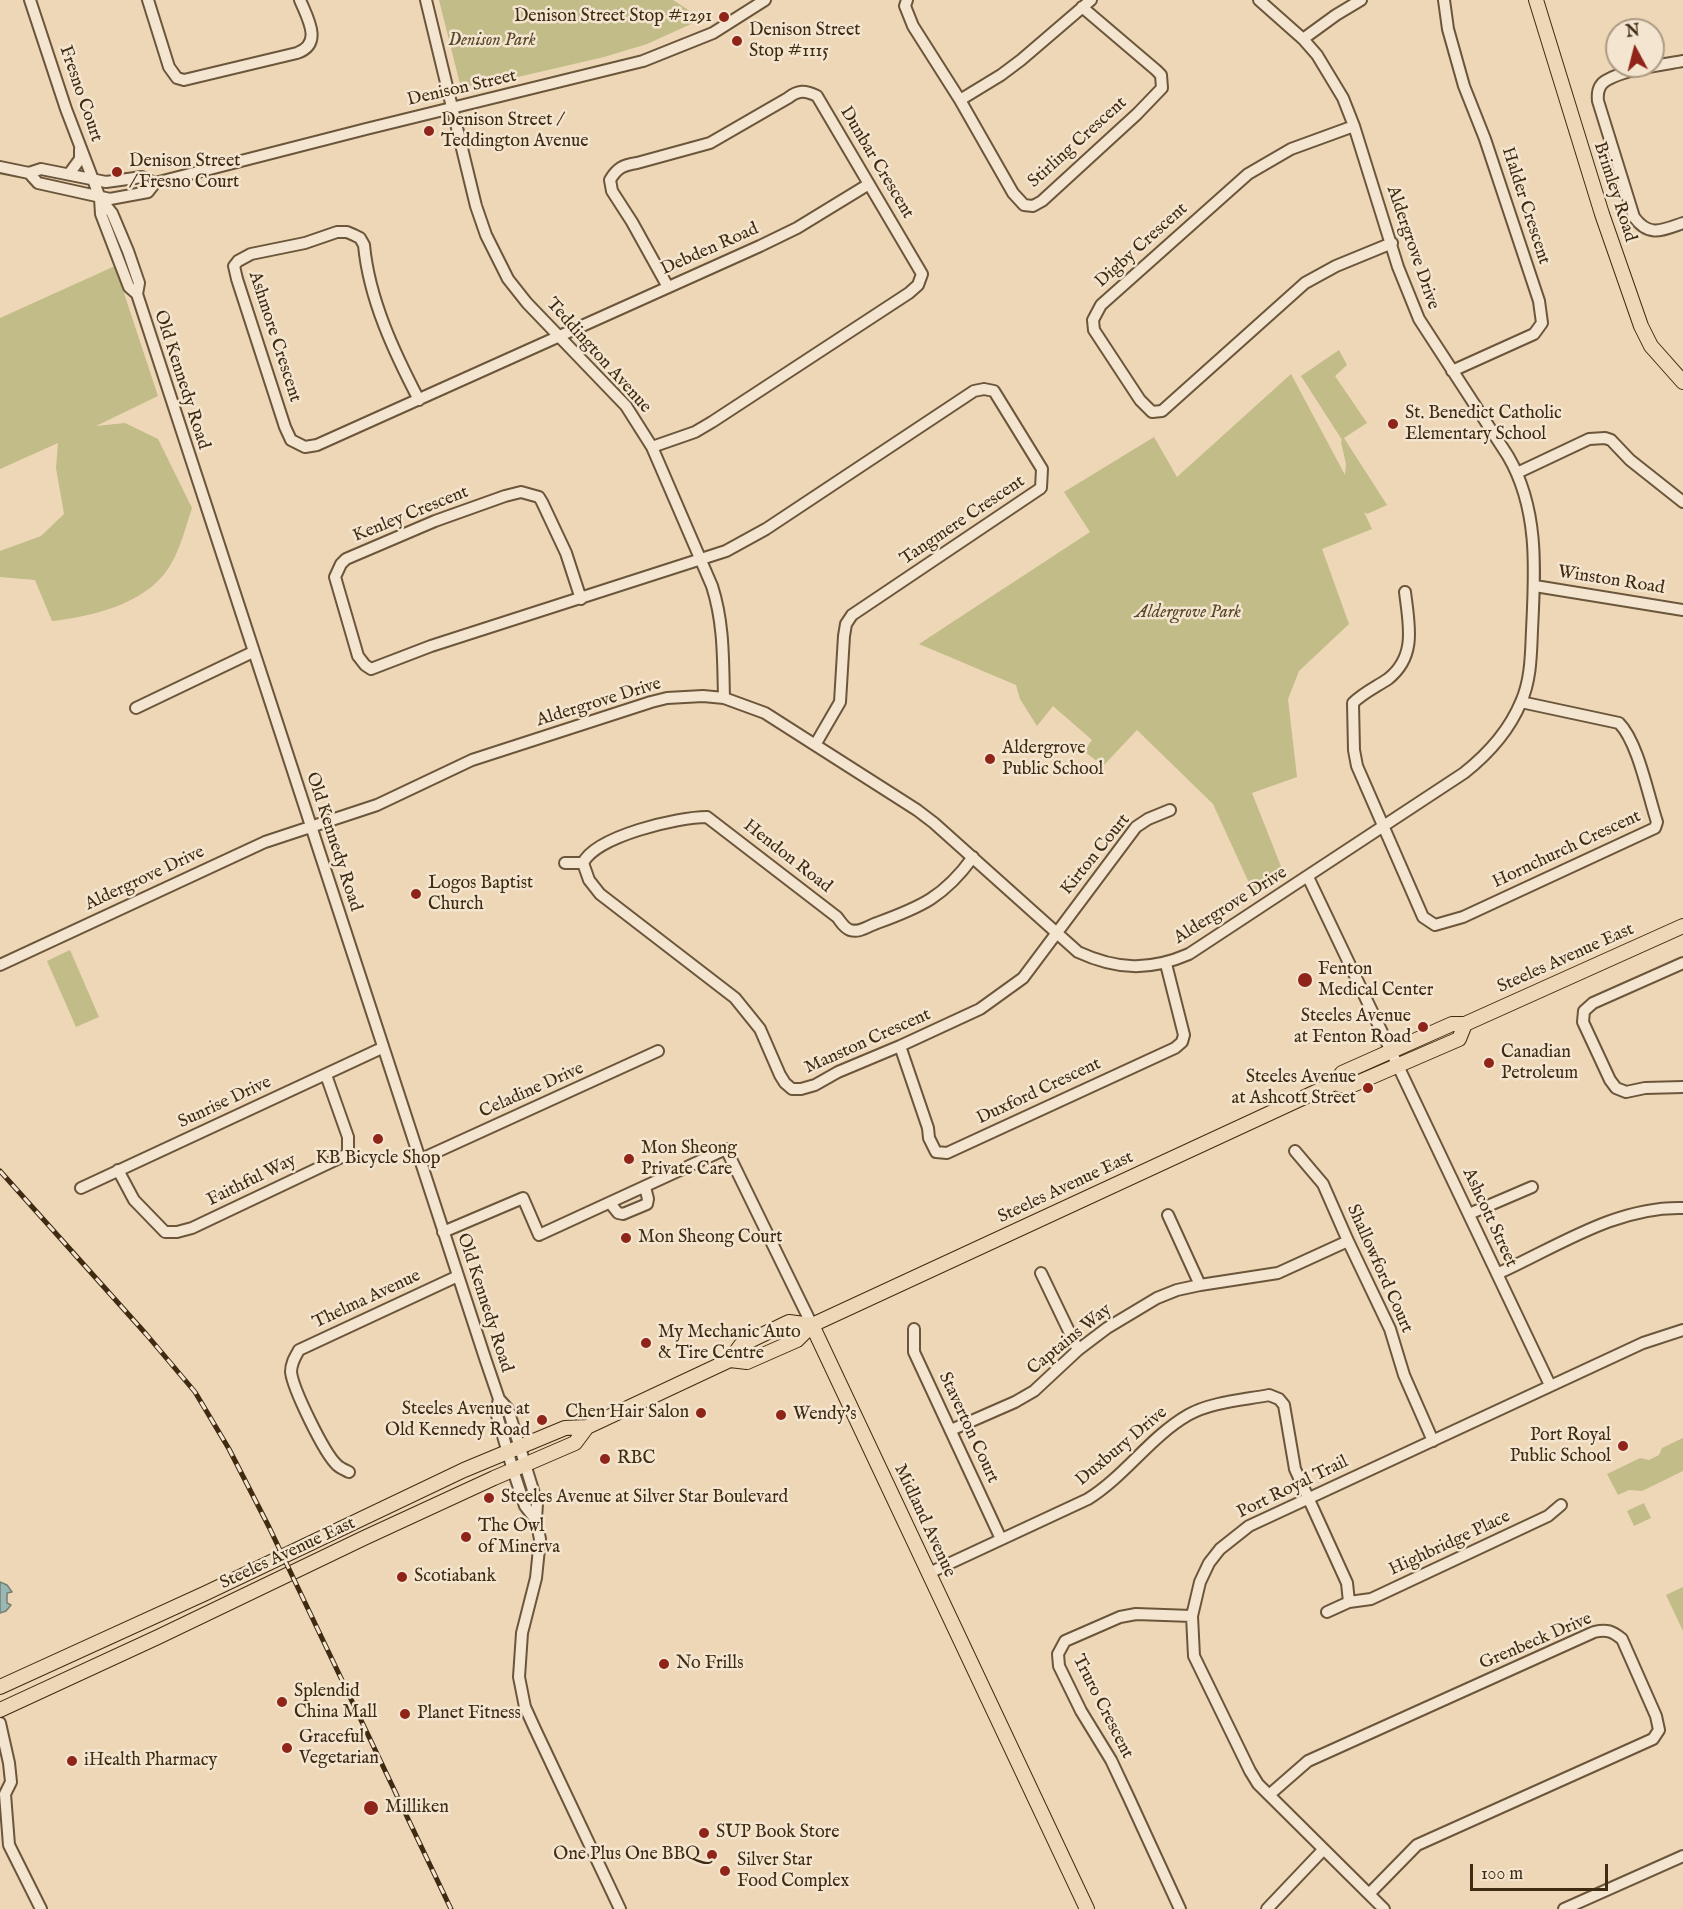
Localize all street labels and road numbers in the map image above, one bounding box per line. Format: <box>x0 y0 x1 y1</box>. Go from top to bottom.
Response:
street label: Fresno Court <box>53 43 107 145</box>
street label: Denison Street <box>405 66 519 112</box>
street label: Stirling Crescent <box>1024 93 1132 193</box>
street label: Dunbar Crescent <box>834 103 918 223</box>
street label: Brimley Road <box>1588 139 1640 245</box>
street label: Halder Crescent <box>1496 145 1554 267</box>
street label: Aldergrove Drive <box>1381 183 1443 313</box>
street label: Digby Crescent <box>1091 199 1193 293</box>
street label: Debden Road <box>658 219 762 281</box>
street label: Ashmore Crescent <box>243 269 305 405</box>
street label: Teddington Avenue <box>541 294 655 418</box>
street label: Old Kennedy Road <box>148 308 214 452</box>
street label: Tangmere Crescent <box>897 471 1029 571</box>
street label: Kenley Crescent <box>350 482 472 548</box>
street label: Winston Road <box>1556 562 1666 600</box>
street label: Aldergrove Drive <box>534 674 664 732</box>
street label: Old Kennedy Road <box>300 770 366 914</box>
street label: Hornchurch Crescent <box>1489 806 1645 894</box>
street label: Kirton Court <box>1057 810 1135 900</box>
street label: Hendon Road <box>738 816 836 898</box>
street label: Aldergrove Drive <box>82 842 208 916</box>
street label: Aldergrove Drive <box>1170 863 1292 949</box>
street label: Steeles Avenue East <box>1494 919 1638 999</box>
street label: Manston Crescent <box>802 1005 934 1079</box>
street label: Duxford Crescent <box>974 1054 1104 1130</box>
street label: Celadine Drive <box>476 1058 588 1124</box>
street label: Sunrise Drive <box>175 1072 275 1134</box>
street label: Steeles Avenue East <box>995 1147 1137 1229</box>
street label: Faithful Way <box>204 1150 300 1212</box>
street label: Ashcott Street <box>1457 1165 1521 1271</box>
street label: Shallowford Court <box>1341 1201 1417 1337</box>
street label: Old Kennedy Road <box>451 1231 517 1375</box>
street label: Thelma Avenue <box>310 1266 424 1334</box>
street label: Captains Way <box>1024 1300 1116 1380</box>
street label: Staverton Court <box>933 1369 1003 1487</box>
street label: Duxbury Drive <box>1072 1402 1172 1492</box>
street label: Port Royal Trail <box>1234 1452 1352 1524</box>
street label: Midland Avenue <box>888 1461 960 1581</box>
street label: Highbridge Place <box>1386 1506 1514 1582</box>
street label: Steeles Avenue East <box>217 1513 359 1595</box>
street label: Grenbeck Drive <box>1477 1609 1595 1675</box>
street label: Truro Crescent <box>1067 1651 1137 1763</box>

